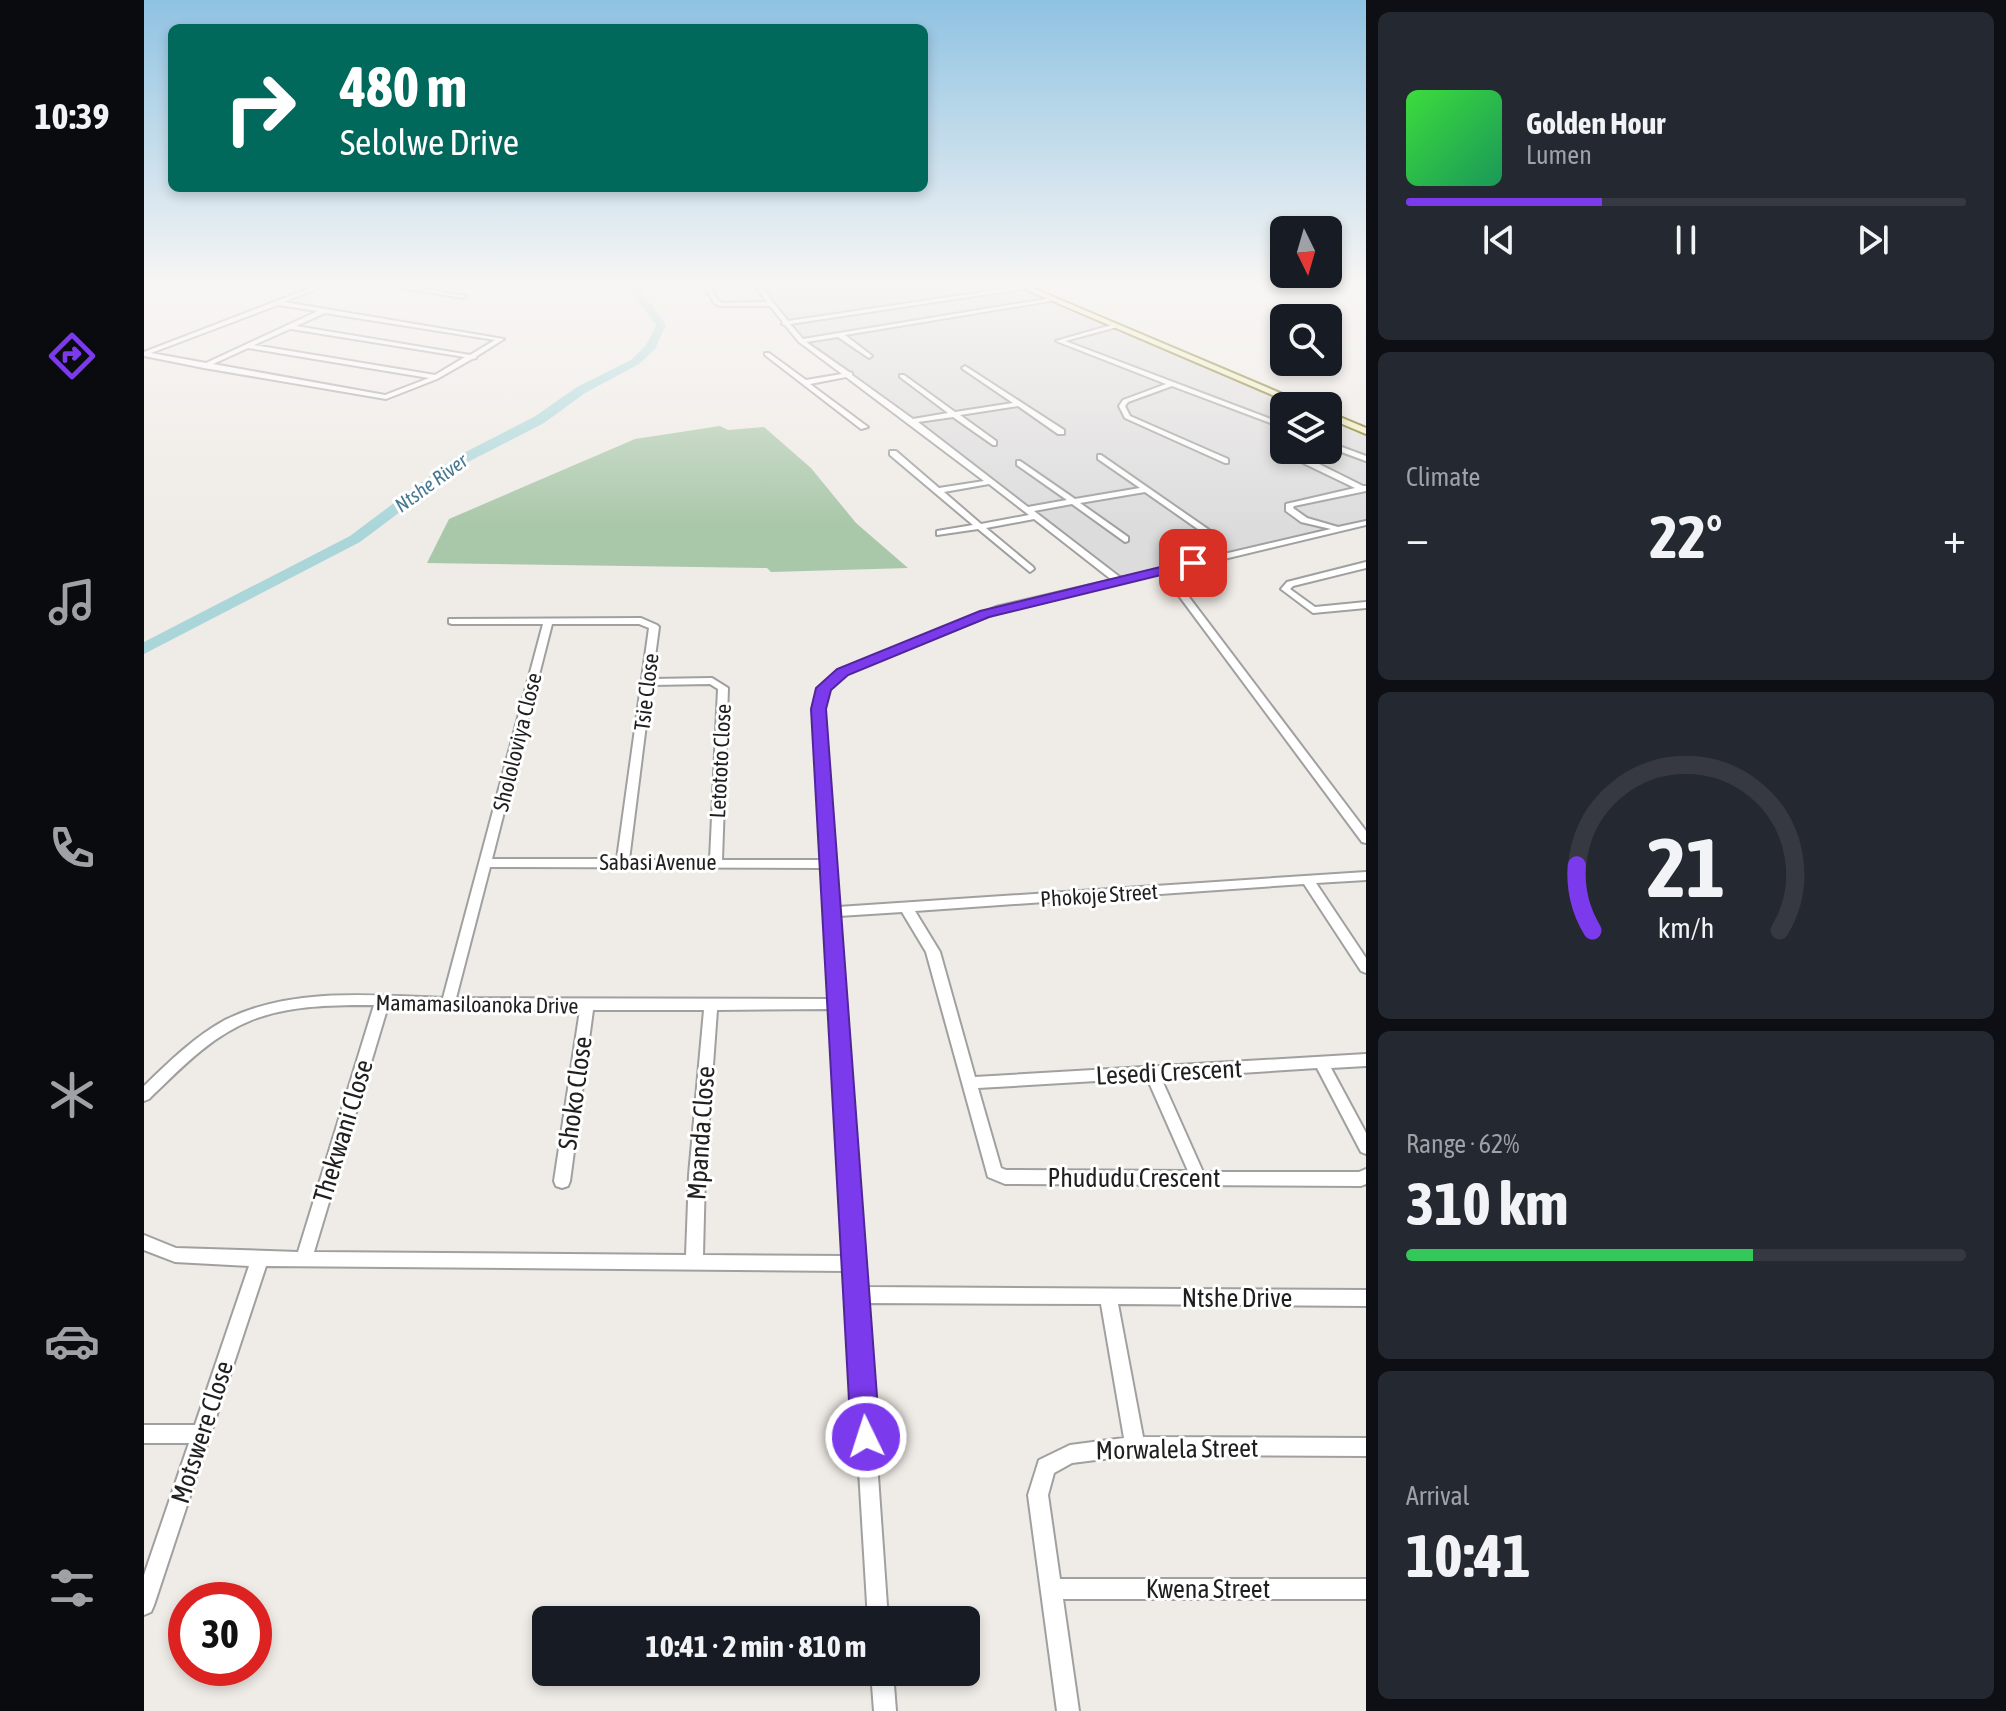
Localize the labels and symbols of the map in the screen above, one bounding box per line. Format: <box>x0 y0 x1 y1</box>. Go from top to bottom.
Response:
north arrow <box>1270 216 1342 288</box>
water label: Ntshe River <box>390 448 472 517</box>
pin <box>1159 529 1227 597</box>
street label: Tsie Close <box>628 652 664 732</box>
street label: Shololoviya Close <box>487 670 547 814</box>
street label: Letototo Close <box>704 703 736 819</box>
street label: Sabasi Avenue <box>600 849 716 875</box>
street label: Phokoje Street <box>1039 878 1159 912</box>
street label: Mamamasiloanoka Drive <box>375 989 579 1019</box>
street label: Shoko Close <box>552 1034 598 1152</box>
street label: Lesedi Crescent <box>1095 1053 1243 1091</box>
street label: Thekwani Close <box>307 1056 379 1206</box>
street label: Mpanda Close <box>681 1065 721 1201</box>
street label: Phududu Crescent <box>1047 1163 1221 1193</box>
street label: Ntshe Drive <box>1182 1283 1292 1313</box>
street label: Motswere Close <box>165 1357 239 1507</box>
position arrow <box>824 1395 908 1479</box>
street label: Morwalela Street <box>1095 1433 1259 1465</box>
street label: Kwena Street <box>1146 1574 1270 1604</box>
speed limit sign: 30 <box>168 1582 272 1686</box>

